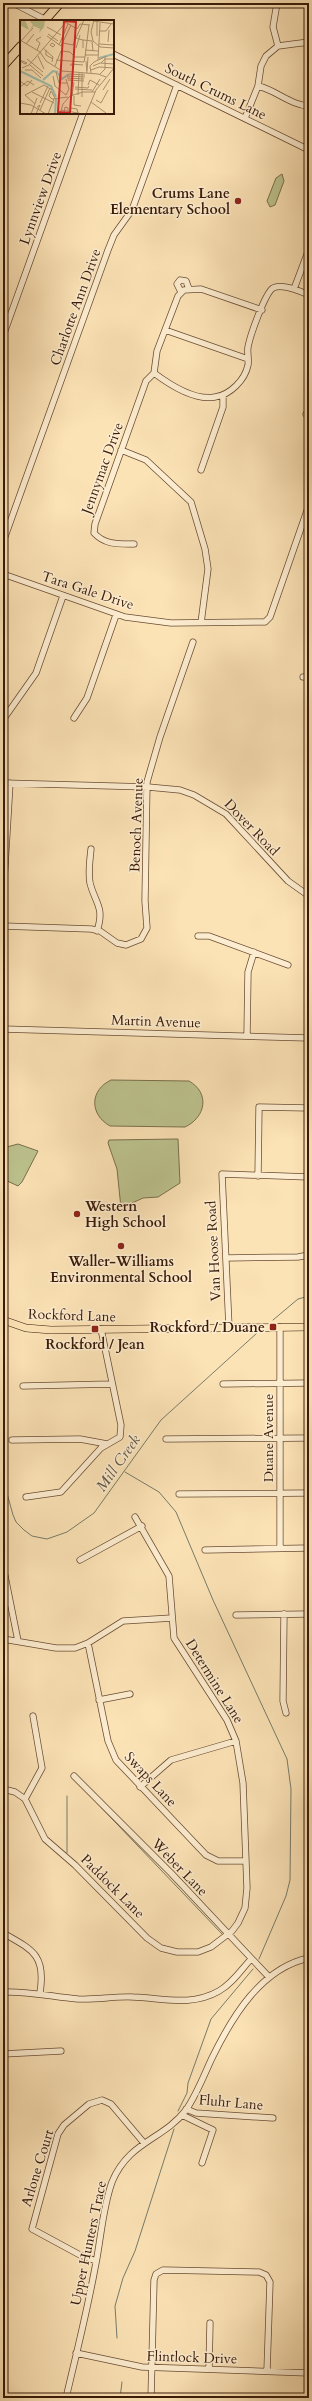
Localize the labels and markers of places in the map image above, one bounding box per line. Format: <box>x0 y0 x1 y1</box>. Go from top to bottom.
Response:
place label: Crums Lane Elementary School <box>110 184 230 219</box>
marker: Crums Lane Elementary School <box>233 196 243 206</box>
place label: Western High School <box>84 1197 166 1232</box>
marker: Western High School <box>72 1209 82 1219</box>
marker: Waller-Williams Environmental School <box>116 1241 126 1251</box>
place label: Waller-Williams Environmental School <box>50 1252 192 1287</box>
place label: Rockford / Duane <box>149 1318 265 1337</box>
marker: Rockford / Duane <box>268 1322 278 1332</box>
marker: Rockford / Jean <box>90 1324 100 1334</box>
place label: Rockford / Jean <box>45 1335 145 1354</box>

